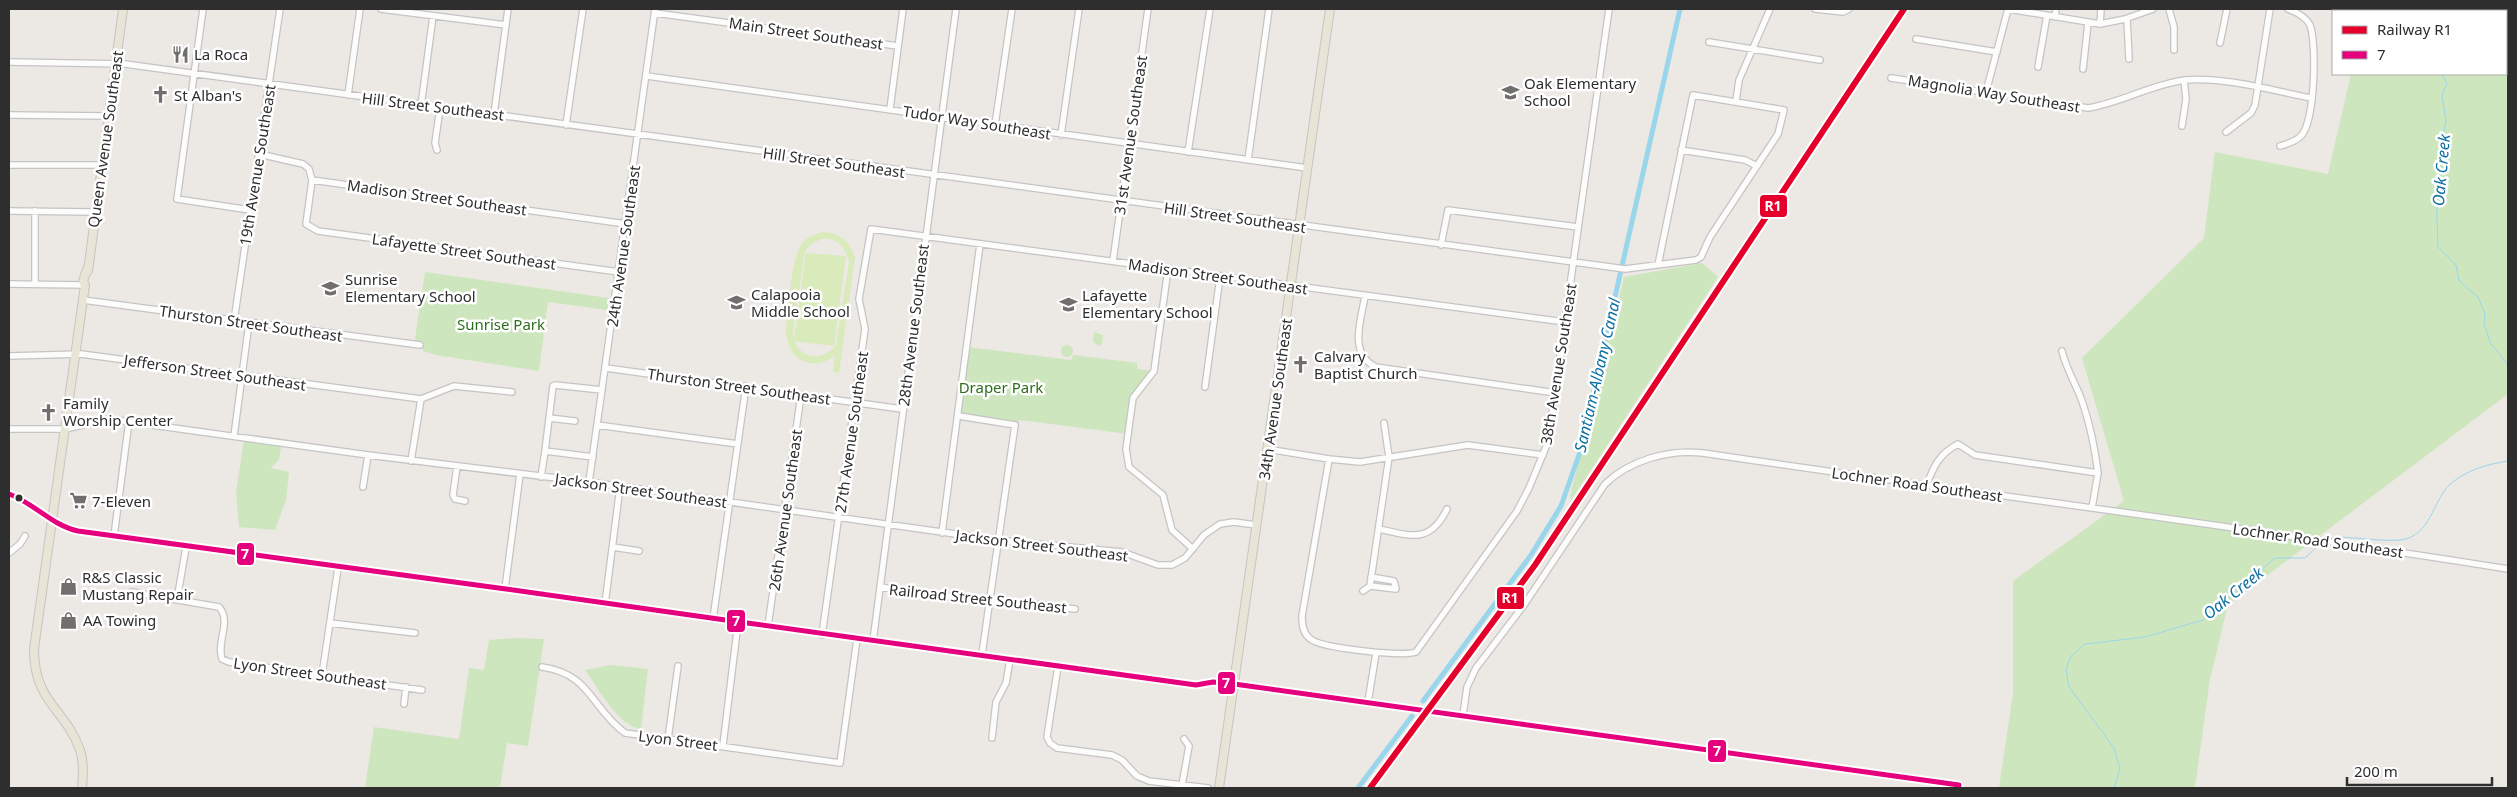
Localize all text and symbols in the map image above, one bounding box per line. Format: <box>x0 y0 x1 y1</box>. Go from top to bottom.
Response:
legend <box>2332 10 2507 75</box>
street label: Main Street Southeast <box>728 12 885 54</box>
text: Railway R1 <box>2377 19 2452 39</box>
restaurant icon: La Roca <box>170 44 190 64</box>
place label: La Roca <box>194 44 248 64</box>
text: 7 <box>2377 44 2386 64</box>
street label: Queen Avenue Southeast <box>83 49 127 229</box>
street label: 31st Avenue Southeast <box>1109 53 1151 216</box>
street label: Magnolia Way Southeast <box>1906 70 2082 117</box>
place label: Oak Elementary School <box>1524 73 1636 110</box>
street label: 19th Avenue Southeast <box>234 82 280 247</box>
school or university icon: Oak Elementary School <box>1500 82 1520 102</box>
church icon: St Alban's <box>150 85 170 105</box>
place label: St Alban's <box>174 85 242 105</box>
street label: Hill Street Southeast <box>361 87 506 125</box>
street label: Tudor Way Southeast <box>902 100 1053 144</box>
water label: Oak Creek <box>2427 132 2455 207</box>
street label: Hill Street Southeast <box>762 142 907 182</box>
street label: 24th Avenue Southeast <box>602 163 644 328</box>
street label: Madison Street Southeast <box>346 174 529 220</box>
line badge: R1 <box>1759 194 1788 218</box>
text: R1 <box>1764 196 1782 215</box>
street label: Hill Street Southeast <box>1163 197 1308 237</box>
street label: Lafayette Street Southeast <box>371 228 558 274</box>
street label: 28th Avenue Southeast <box>893 242 933 407</box>
street label: Madison Street Southeast <box>1127 253 1310 299</box>
place label: Sunrise Elementary School <box>345 269 476 306</box>
school or university icon: Sunrise Elementary School <box>321 278 341 298</box>
street label: 38th Avenue Southeast <box>1535 281 1581 446</box>
place label: Calapooia Middle School <box>751 284 850 321</box>
place label: Lafayette Elementary School <box>1082 285 1213 322</box>
school or university icon: Calapooia Middle School <box>727 293 747 313</box>
school or university icon: Lafayette Elementary School <box>1058 294 1078 314</box>
water label: Santiam-Albany Canal <box>1569 295 1626 454</box>
street label: Thurston Street Southeast <box>158 300 344 346</box>
park label: Sunrise Park <box>457 314 545 334</box>
street label: 34th Avenue Southeast <box>1254 316 1296 481</box>
place label: Calvary Baptist Church <box>1314 346 1418 383</box>
street label: Jefferson Street Southeast <box>121 349 308 395</box>
street label: 27th Avenue Southeast <box>830 349 872 514</box>
church icon: Calvary Baptist Church <box>1290 355 1310 375</box>
street label: Thurston Street Southeast <box>646 363 832 409</box>
park label: Draper Park <box>959 377 1043 397</box>
place label: Family Worship Center <box>63 393 173 430</box>
church icon: Family Worship Center <box>39 402 59 422</box>
street label: 26th Avenue Southeast <box>764 427 806 592</box>
street label: Lochner Road Southeast <box>1830 462 2004 506</box>
street label: Jackson Street Southeast <box>552 468 729 512</box>
supermarket icon: 7-Eleven <box>68 491 88 511</box>
place label: 7-Eleven <box>92 491 151 511</box>
unlabelled marker <box>14 493 24 503</box>
street label: Lochner Road Southeast <box>2231 518 2405 562</box>
street label: Jackson Street Southeast <box>953 524 1130 566</box>
line badge: 7 <box>236 542 255 566</box>
text: 7 <box>241 544 249 563</box>
water label: Oak Creek <box>2198 561 2269 624</box>
place label: R&S Classic Mustang Repair <box>82 567 194 604</box>
shop icon: R&S Classic Mustang Repair <box>58 576 78 596</box>
street label: Railroad Street Southeast <box>888 579 1068 617</box>
line badge: R1 <box>1496 586 1525 610</box>
text: R1 <box>1501 588 1519 607</box>
line badge: 7 <box>726 609 746 633</box>
shop icon: AA Towing <box>59 610 79 630</box>
place label: AA Towing <box>83 610 156 630</box>
text: 7 <box>732 611 740 630</box>
street label: Lyon Street Southeast <box>232 652 388 694</box>
line badge: 7 <box>1217 671 1236 695</box>
text: 7 <box>1222 673 1230 692</box>
street label: Lyon Street <box>637 725 719 755</box>
line badge: 7 <box>1707 739 1727 763</box>
text: 7 <box>1713 741 1721 760</box>
scale bar <box>2347 754 2492 786</box>
text: 200 m <box>2354 761 2398 781</box>

